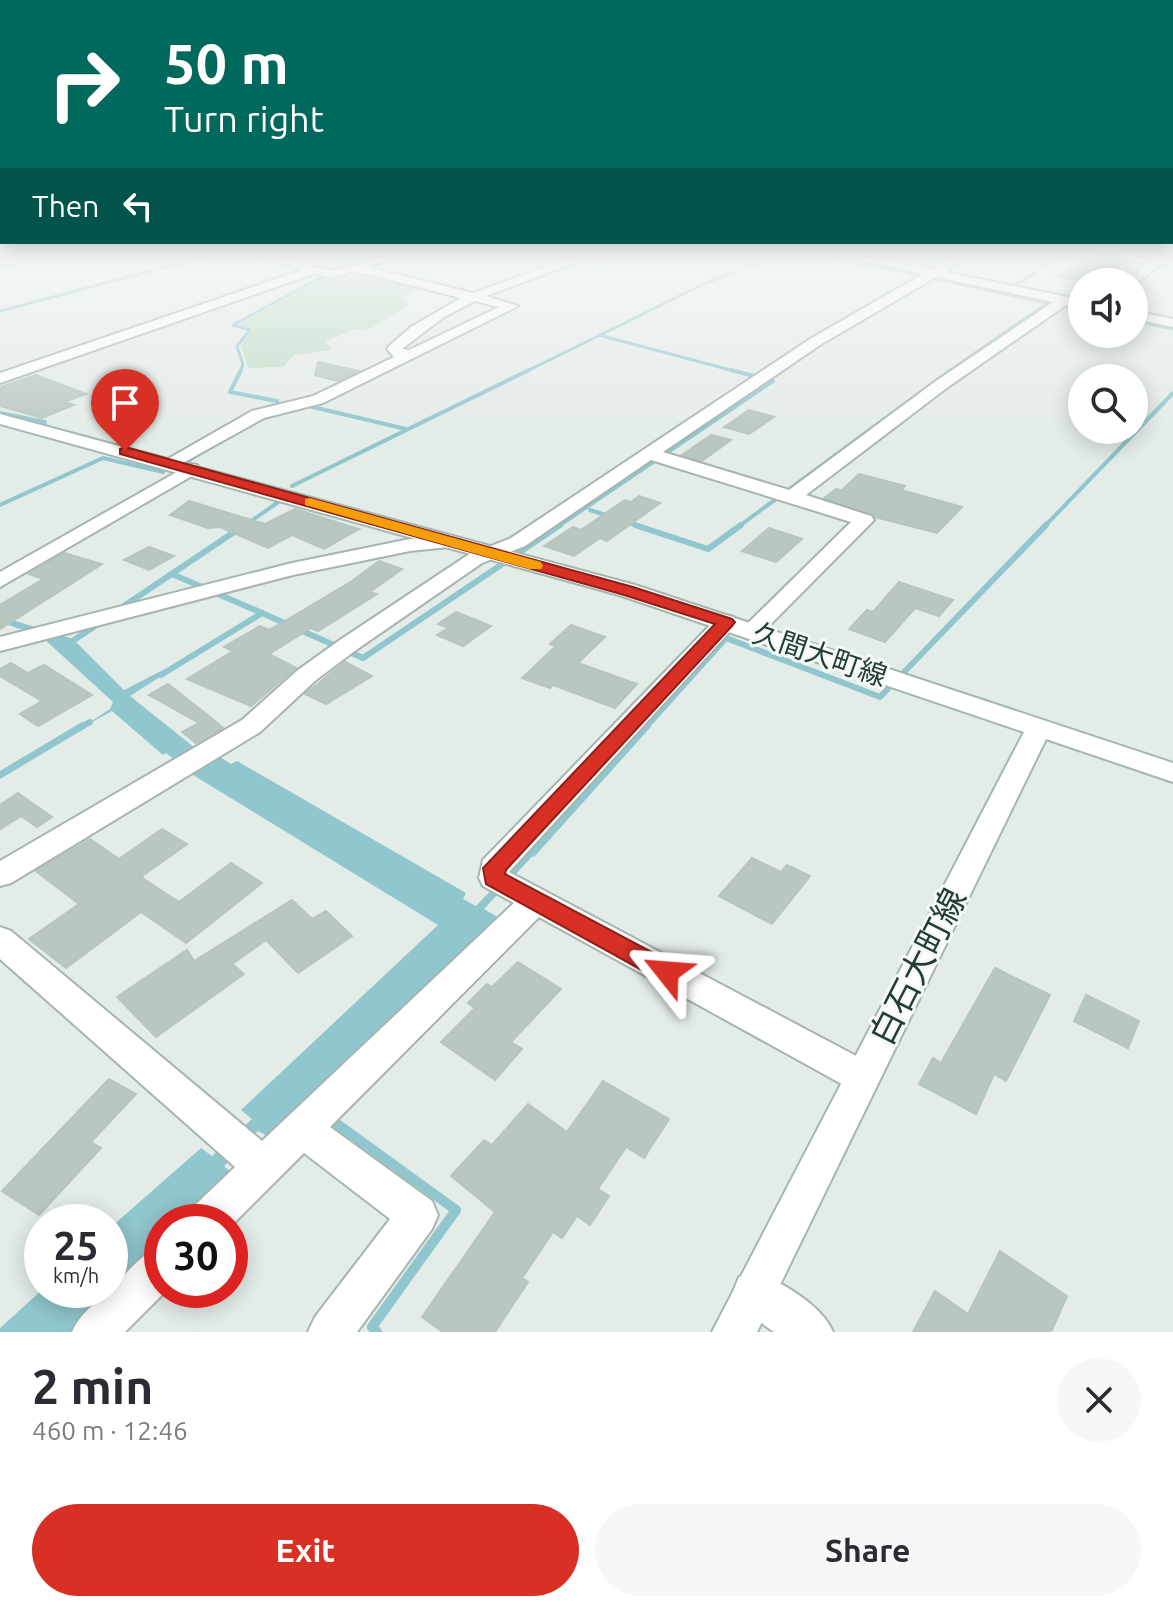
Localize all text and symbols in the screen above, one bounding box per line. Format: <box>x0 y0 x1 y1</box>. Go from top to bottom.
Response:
icon: right <box>32 32 136 136</box>
text: 50 m <box>164 32 289 95</box>
text: Turn right <box>164 98 324 139</box>
icon: left <box>116 184 160 228</box>
text: Then <box>32 189 100 223</box>
map controls <box>1068 268 1148 444</box>
button: sound <box>1068 268 1148 348</box>
button: search <box>1068 364 1148 444</box>
pin <box>91 369 159 451</box>
icon: arrive <box>103 381 147 425</box>
street label: 久間大町線 <box>749 617 891 691</box>
street label: 白石大町線 <box>861 882 973 1050</box>
position arrow <box>625 930 709 1014</box>
speed limit sign: 30 <box>144 1204 248 1308</box>
text: 25 <box>53 1223 99 1268</box>
text: km/h <box>53 1264 99 1287</box>
button: close <box>1057 1358 1141 1442</box>
text: 2 min <box>32 1359 153 1413</box>
text: 460 m · 12:46 <box>32 1416 188 1445</box>
button: Exit <box>32 1504 579 1596</box>
button: Share <box>595 1504 1141 1596</box>

